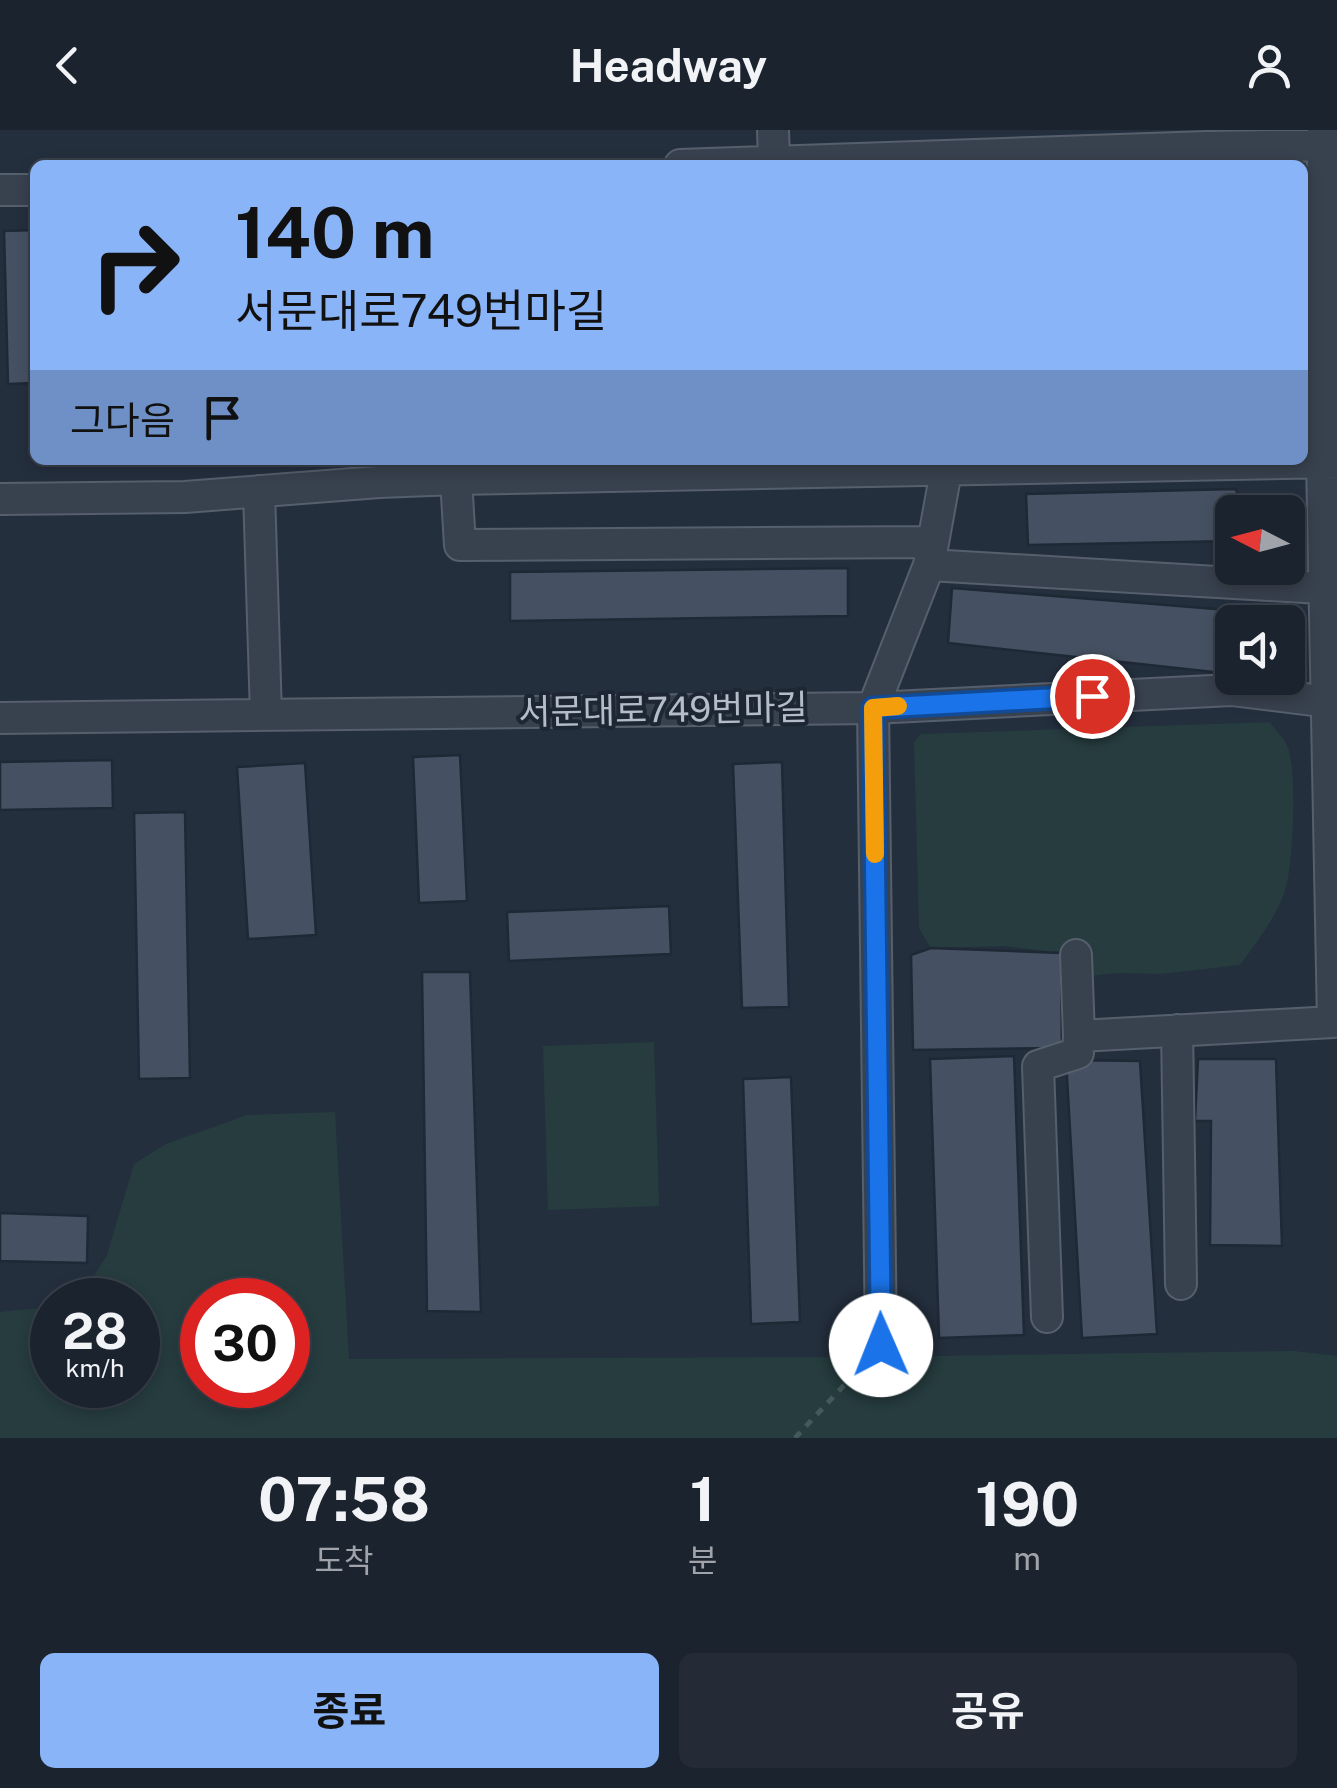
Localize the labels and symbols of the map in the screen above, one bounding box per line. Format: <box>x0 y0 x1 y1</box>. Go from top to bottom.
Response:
north arrow <box>1215 495 1305 585</box>
pin <box>1050 654 1135 739</box>
street label: 서문대로749번마길 <box>518 686 808 733</box>
speed limit sign: 30 <box>180 1278 310 1408</box>
position arrow <box>829 1293 933 1397</box>

